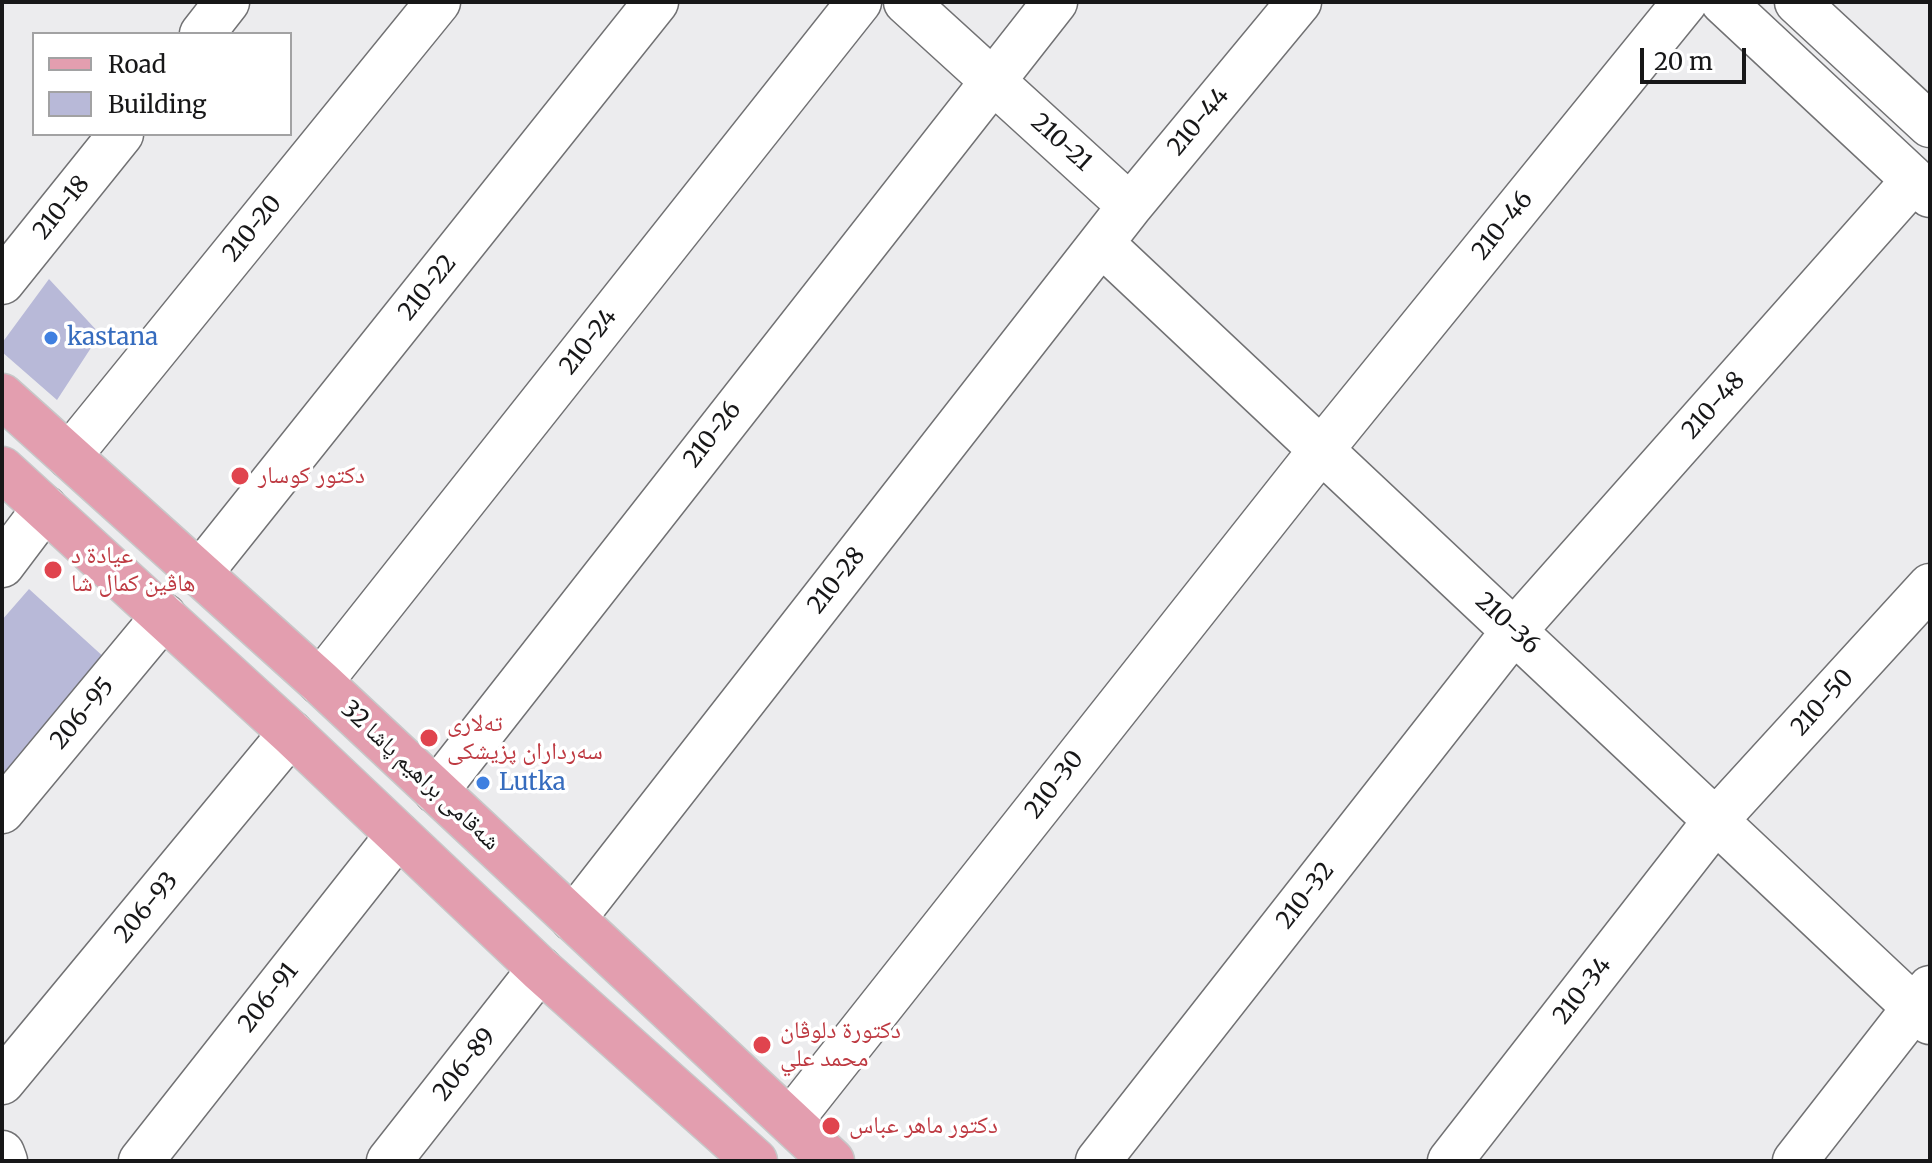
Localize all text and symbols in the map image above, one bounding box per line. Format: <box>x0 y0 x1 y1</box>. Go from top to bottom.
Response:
legend <box>32 32 292 136</box>
scale bar <box>1644 32 1750 82</box>
text: 20 m <box>1654 46 1713 77</box>
text: Road <box>108 49 166 80</box>
street label: 210-44 <box>1162 82 1236 162</box>
text: Building <box>108 89 207 120</box>
street label: 210-21 <box>1025 108 1097 178</box>
street label: 210-18 <box>28 171 96 245</box>
street label: 210-46 <box>1467 186 1539 266</box>
street label: 210-20 <box>218 190 288 268</box>
street label: 210-22 <box>393 250 463 326</box>
street label: 210-24 <box>554 303 624 381</box>
place label: kastana <box>67 324 158 352</box>
marker: kastana <box>42 329 60 347</box>
street label: 210-48 <box>1677 367 1751 445</box>
street label: 210-26 <box>678 396 748 474</box>
place label: دكتور كوسار <box>258 462 365 490</box>
marker: دكتور كوسار <box>229 465 251 487</box>
place label: عيادة د هاڤین کمال شا <box>71 542 195 598</box>
street label: 210-28 <box>802 542 872 620</box>
marker: عيادة د هاڤین کمال شا <box>42 559 64 581</box>
street label: 210-36 <box>1469 587 1545 661</box>
street label: 210-50 <box>1786 664 1860 742</box>
street label: 206-95 <box>45 673 121 755</box>
street label: شەقامی براهیم پاشا 32 <box>335 695 505 857</box>
place label: تەلاری سەرداران پزیشکی <box>447 710 603 766</box>
marker: تەلاری سەرداران پزیشکی <box>418 727 440 749</box>
street label: 210-30 <box>1020 745 1090 825</box>
place label: Lutka <box>499 769 566 797</box>
marker: Lutka <box>474 774 492 792</box>
street label: 210-32 <box>1271 857 1341 935</box>
street label: 206-93 <box>109 867 185 949</box>
street label: 210-34 <box>1548 952 1618 1030</box>
street label: 206-91 <box>233 958 305 1038</box>
place label: دكتورة دلوڤان محمد علي <box>780 1017 901 1073</box>
street label: 206-89 <box>428 1023 502 1107</box>
marker: دكتورة دلوڤان محمد علي <box>751 1034 773 1056</box>
place label: دكتور ماهر عباس <box>849 1112 998 1140</box>
marker: دكتور ماهر عباس <box>820 1115 842 1137</box>

